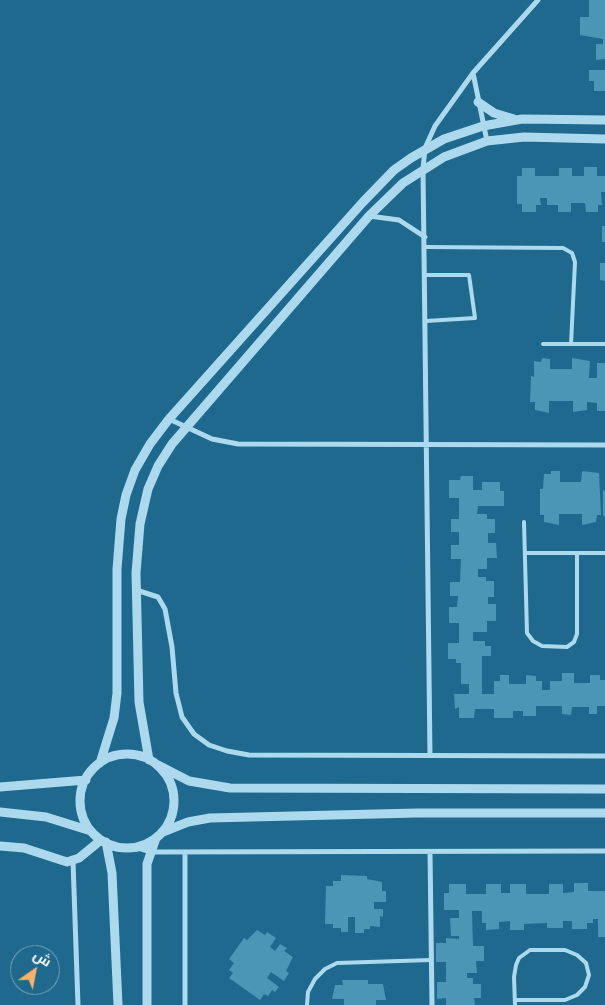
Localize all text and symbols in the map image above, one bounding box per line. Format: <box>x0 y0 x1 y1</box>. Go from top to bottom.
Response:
north arrow <box>10 945 60 995</box>
text: ش <box>31 947 55 970</box>

